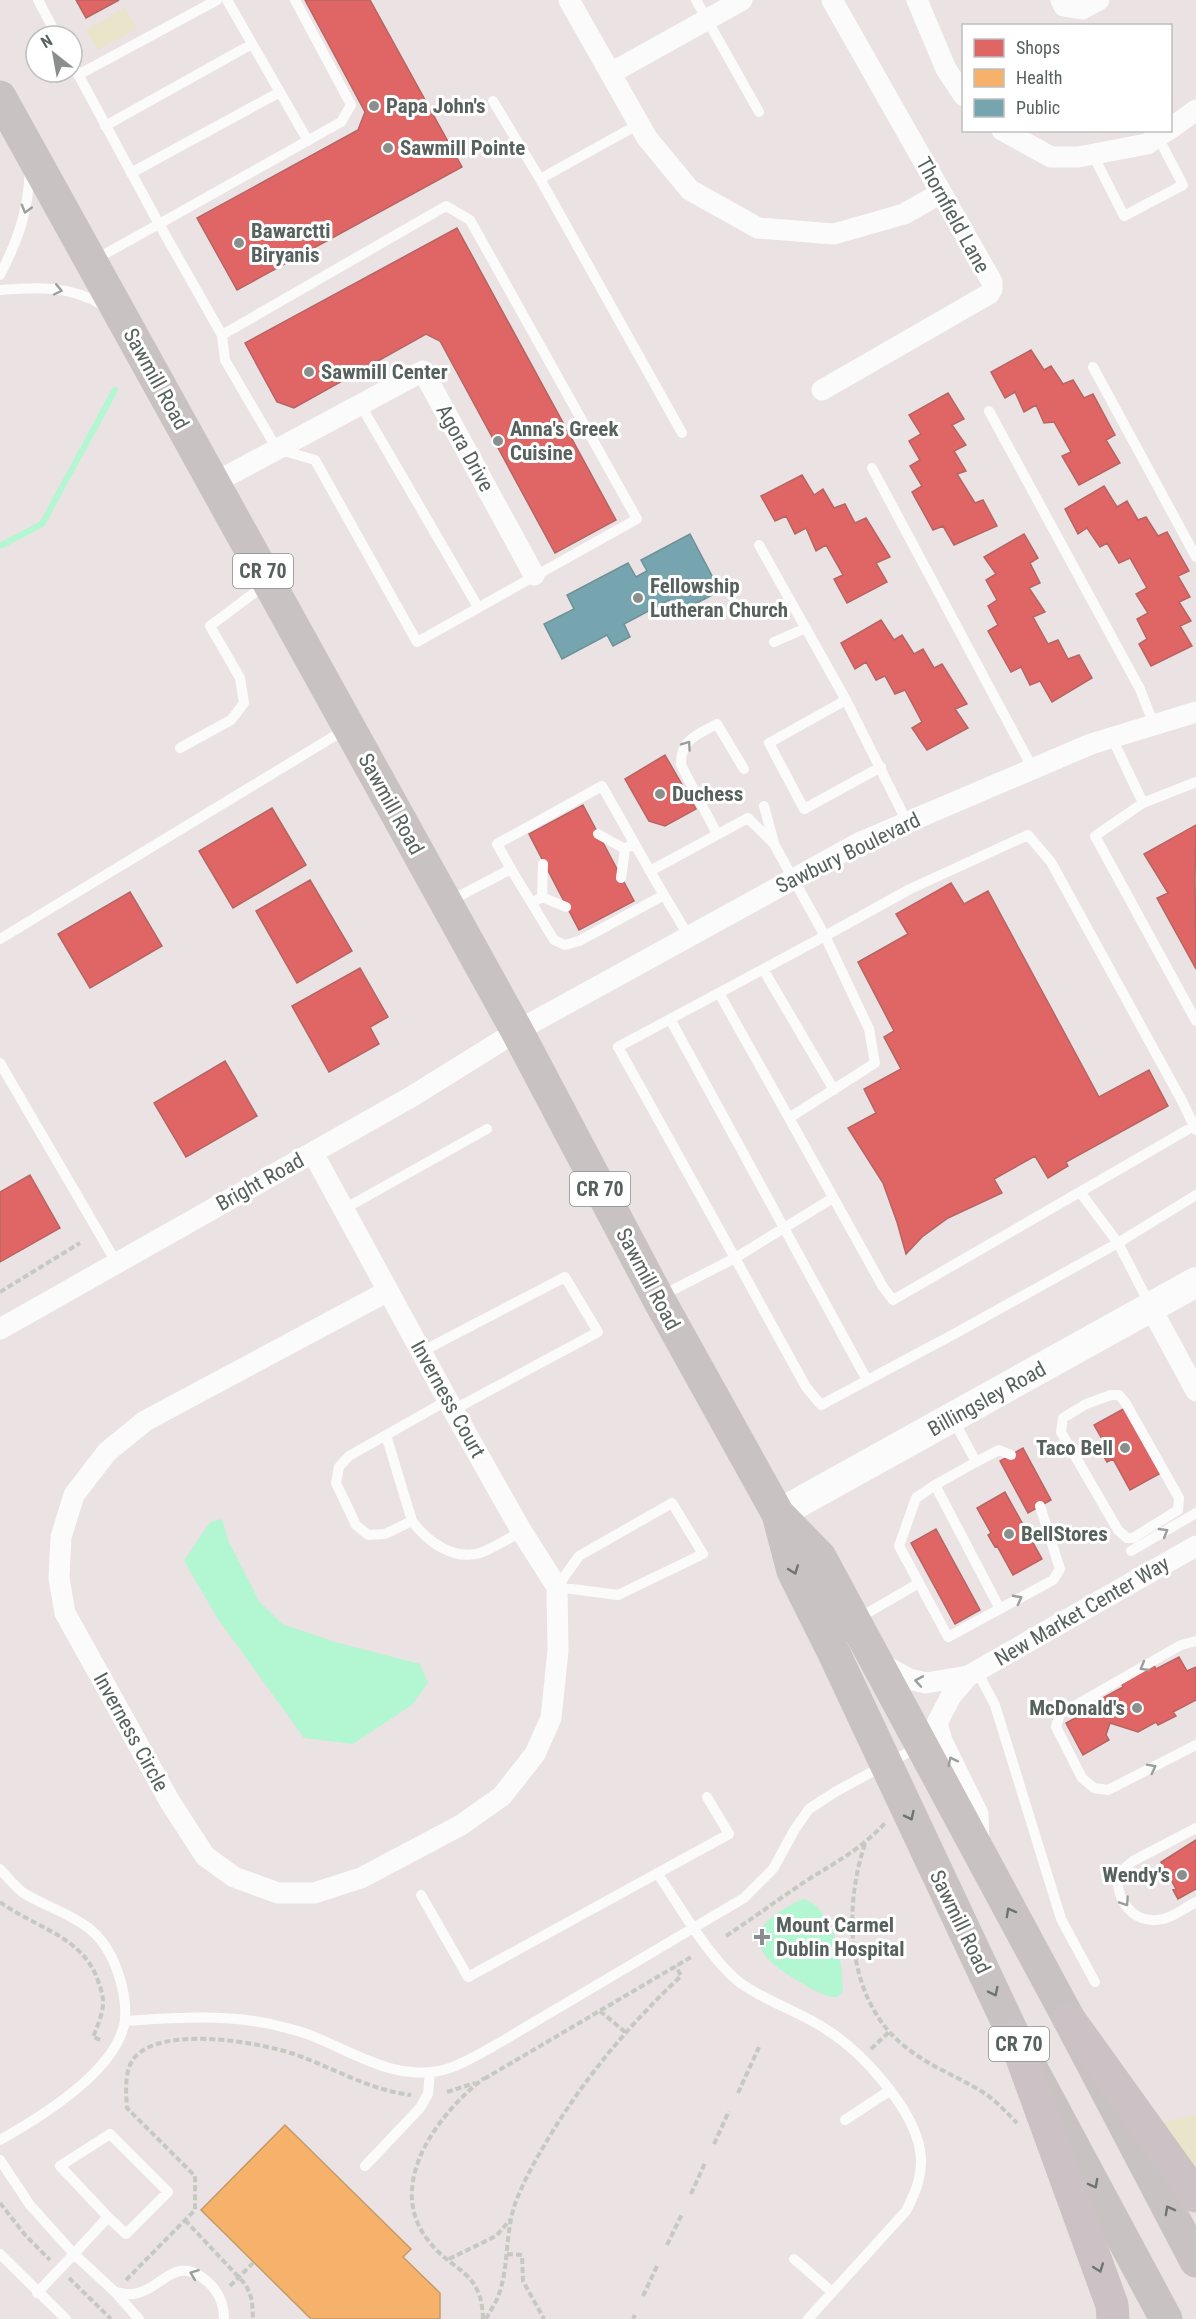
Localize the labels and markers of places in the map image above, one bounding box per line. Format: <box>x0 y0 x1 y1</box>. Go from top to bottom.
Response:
place label: Papa John's <box>386 94 485 118</box>
marker: Papa John's <box>367 99 381 113</box>
place label: Sawmill Pointe <box>400 136 525 160</box>
marker: Sawmill Pointe <box>381 141 395 155</box>
place label: Bawarctti Biryanis <box>251 219 330 267</box>
marker: Bawarctti Biryanis <box>232 236 246 250</box>
place label: Sawmill Center <box>321 360 448 384</box>
marker: Sawmill Center <box>302 365 316 379</box>
place label: Anna's Greek Cuisine <box>510 417 619 465</box>
marker: Anna's Greek Cuisine <box>491 434 505 448</box>
place label: Fellowship Lutheran Church <box>650 574 788 622</box>
marker: Fellowship Lutheran Church <box>631 591 645 605</box>
place label: Duchess <box>672 782 743 806</box>
marker: Duchess <box>653 787 667 801</box>
place label: Taco Bell <box>1036 1436 1113 1460</box>
marker: Taco Bell <box>1118 1441 1132 1455</box>
place label: BellStores <box>1021 1522 1108 1546</box>
marker: BellStores <box>1002 1527 1016 1541</box>
place label: McDonald's <box>1029 1696 1125 1720</box>
marker: McDonald's <box>1130 1701 1144 1715</box>
place label: Wendy's <box>1102 1863 1170 1887</box>
marker: Wendy's <box>1175 1868 1189 1882</box>
place label: Mount Carmel Dublin Hospital <box>776 1913 905 1961</box>
marker: Mount Carmel Dublin Hospital <box>753 1928 771 1946</box>

